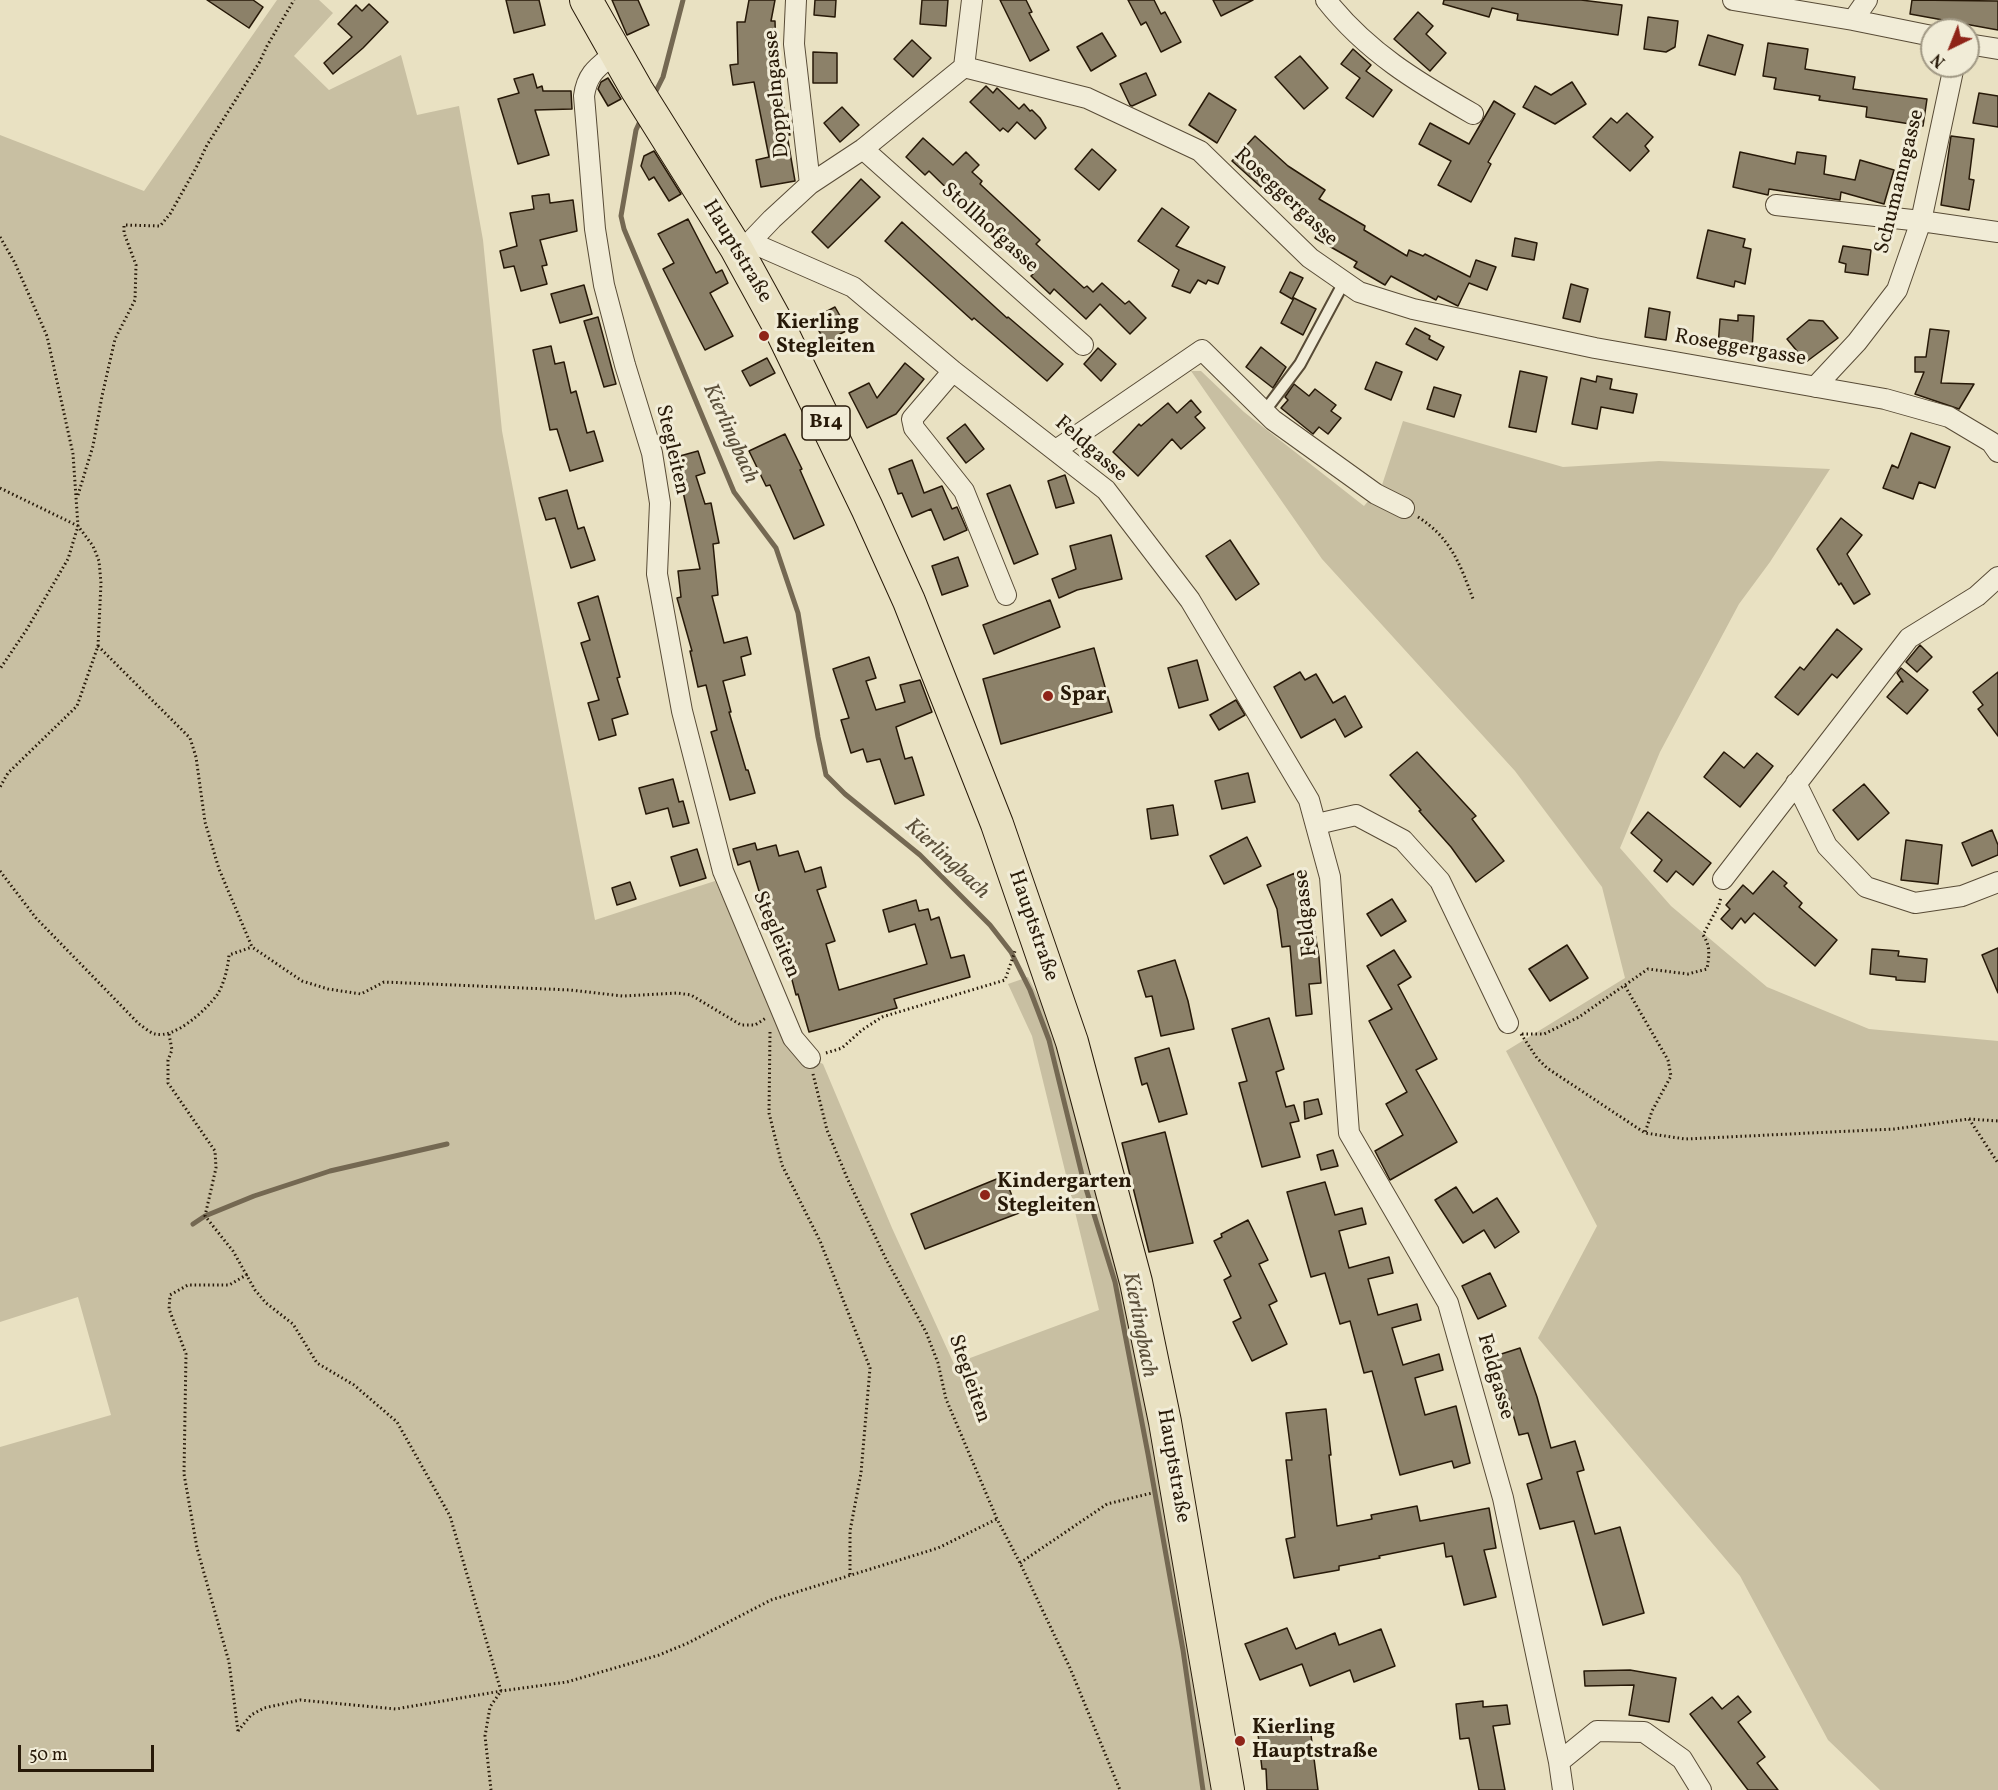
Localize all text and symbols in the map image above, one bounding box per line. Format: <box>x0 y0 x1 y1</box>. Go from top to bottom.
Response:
north arrow <box>1920 18 1980 78</box>
street label: Doppelngasse <box>760 29 796 159</box>
text: N <box>1927 48 1951 72</box>
street label: Schumanngasse <box>1871 107 1931 257</box>
street label: Roseggergasse <box>1228 143 1342 253</box>
street label: Stollhofgasse <box>935 179 1043 279</box>
street label: Hauptstraße <box>695 196 777 308</box>
place label: Kierling Stegleiten <box>776 311 875 361</box>
street label: Roseggergasse <box>1672 325 1808 373</box>
marker: Kierling Stegleiten <box>757 329 771 343</box>
water label: Kierlingbach <box>695 380 763 488</box>
street label: Stegleiten <box>648 403 694 497</box>
road number: B14 <box>802 406 850 440</box>
street label: Feldgasse <box>1049 412 1131 488</box>
place label: Spar <box>1060 683 1106 709</box>
marker: Spar <box>1041 689 1055 703</box>
water label: Kierlingbach <box>898 814 994 906</box>
street label: Hauptstraße <box>1001 867 1063 985</box>
street label: Feldgasse <box>1290 868 1324 958</box>
street label: Stegleiten <box>745 888 805 982</box>
place label: Kindergarten Stegleiten <box>997 1170 1132 1220</box>
marker: Kindergarten Stegleiten <box>978 1188 992 1202</box>
water label: Kierlingbach <box>1115 1270 1161 1380</box>
street label: Feldgasse <box>1470 1331 1518 1423</box>
street label: Stegleiten <box>941 1332 995 1426</box>
street label: Hauptstraße <box>1150 1407 1194 1525</box>
place label: Kierling Hauptstraße <box>1252 1716 1378 1766</box>
scale bar <box>21 1733 158 1771</box>
marker: Kierling Hauptstraße <box>1233 1734 1247 1748</box>
text: 50 m <box>29 1743 68 1768</box>

